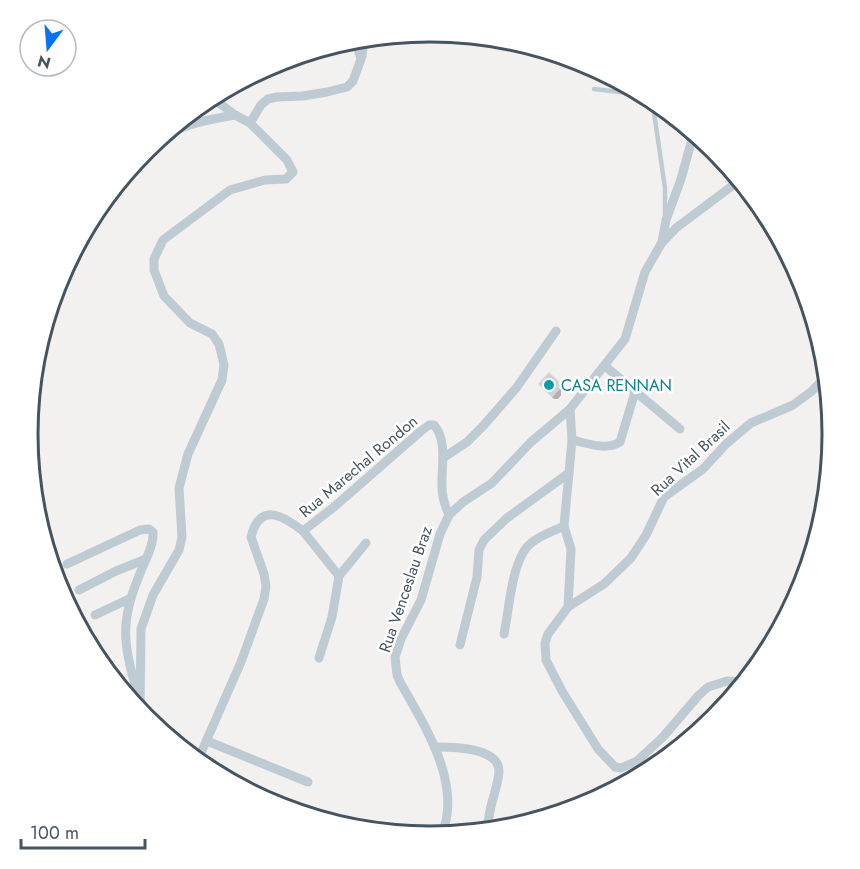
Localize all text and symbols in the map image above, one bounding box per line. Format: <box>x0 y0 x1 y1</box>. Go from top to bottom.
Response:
north arrow <box>18 18 78 78</box>
text: N <box>35 49 53 75</box>
place label: CASA RENNAN <box>561 374 672 397</box>
marker: CASA RENNAN <box>542 378 556 392</box>
street label: Rua Marechal Rondon <box>294 410 423 523</box>
street label: Rua Vital Brasil <box>646 416 735 501</box>
street label: Rua Venceslau Braz <box>373 522 438 655</box>
scale bar <box>21 812 146 850</box>
text: 100 m <box>30 820 79 846</box>

